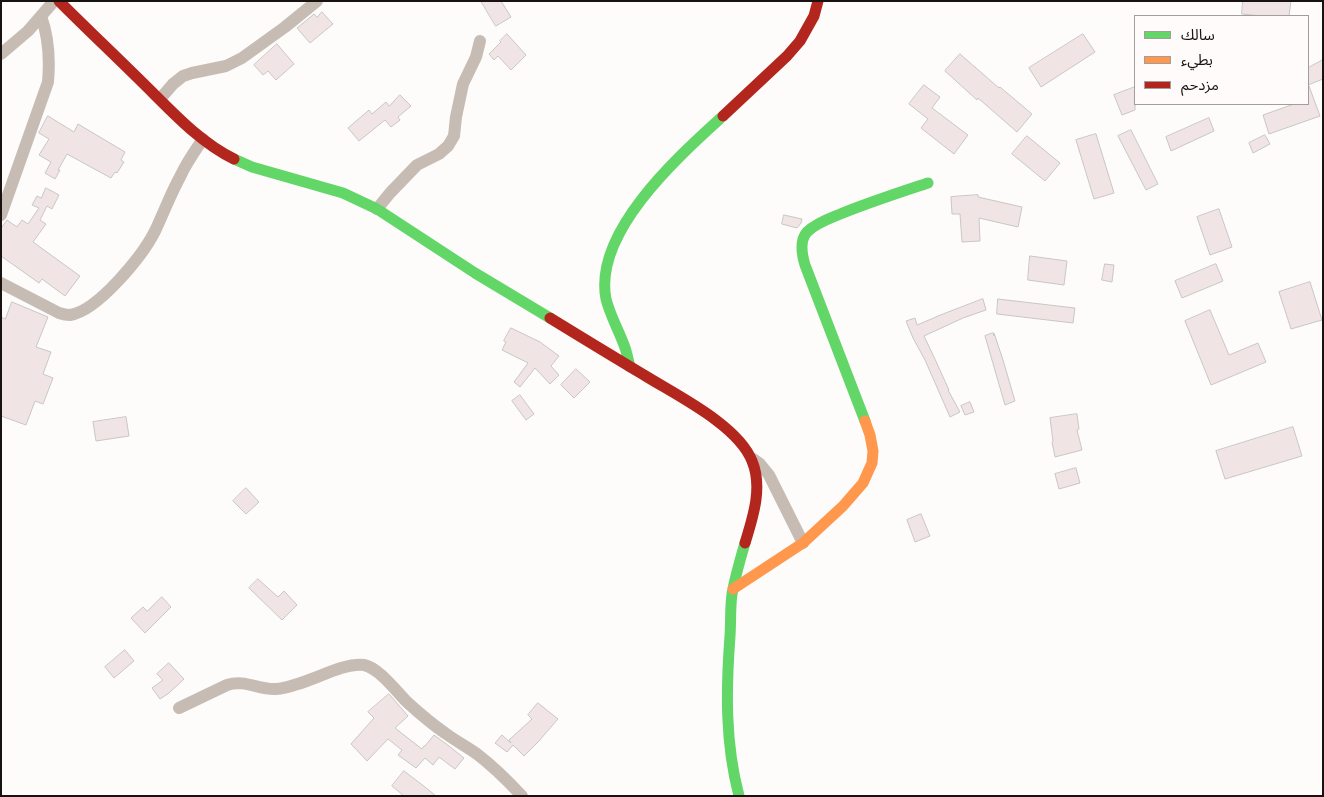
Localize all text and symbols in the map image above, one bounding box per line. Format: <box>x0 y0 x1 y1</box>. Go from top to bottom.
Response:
legend <box>1134 15 1309 105</box>
text: سالك <box>1181 26 1215 44</box>
text: بطيء <box>1181 51 1213 69</box>
text: مزدحم <box>1181 76 1219 94</box>

